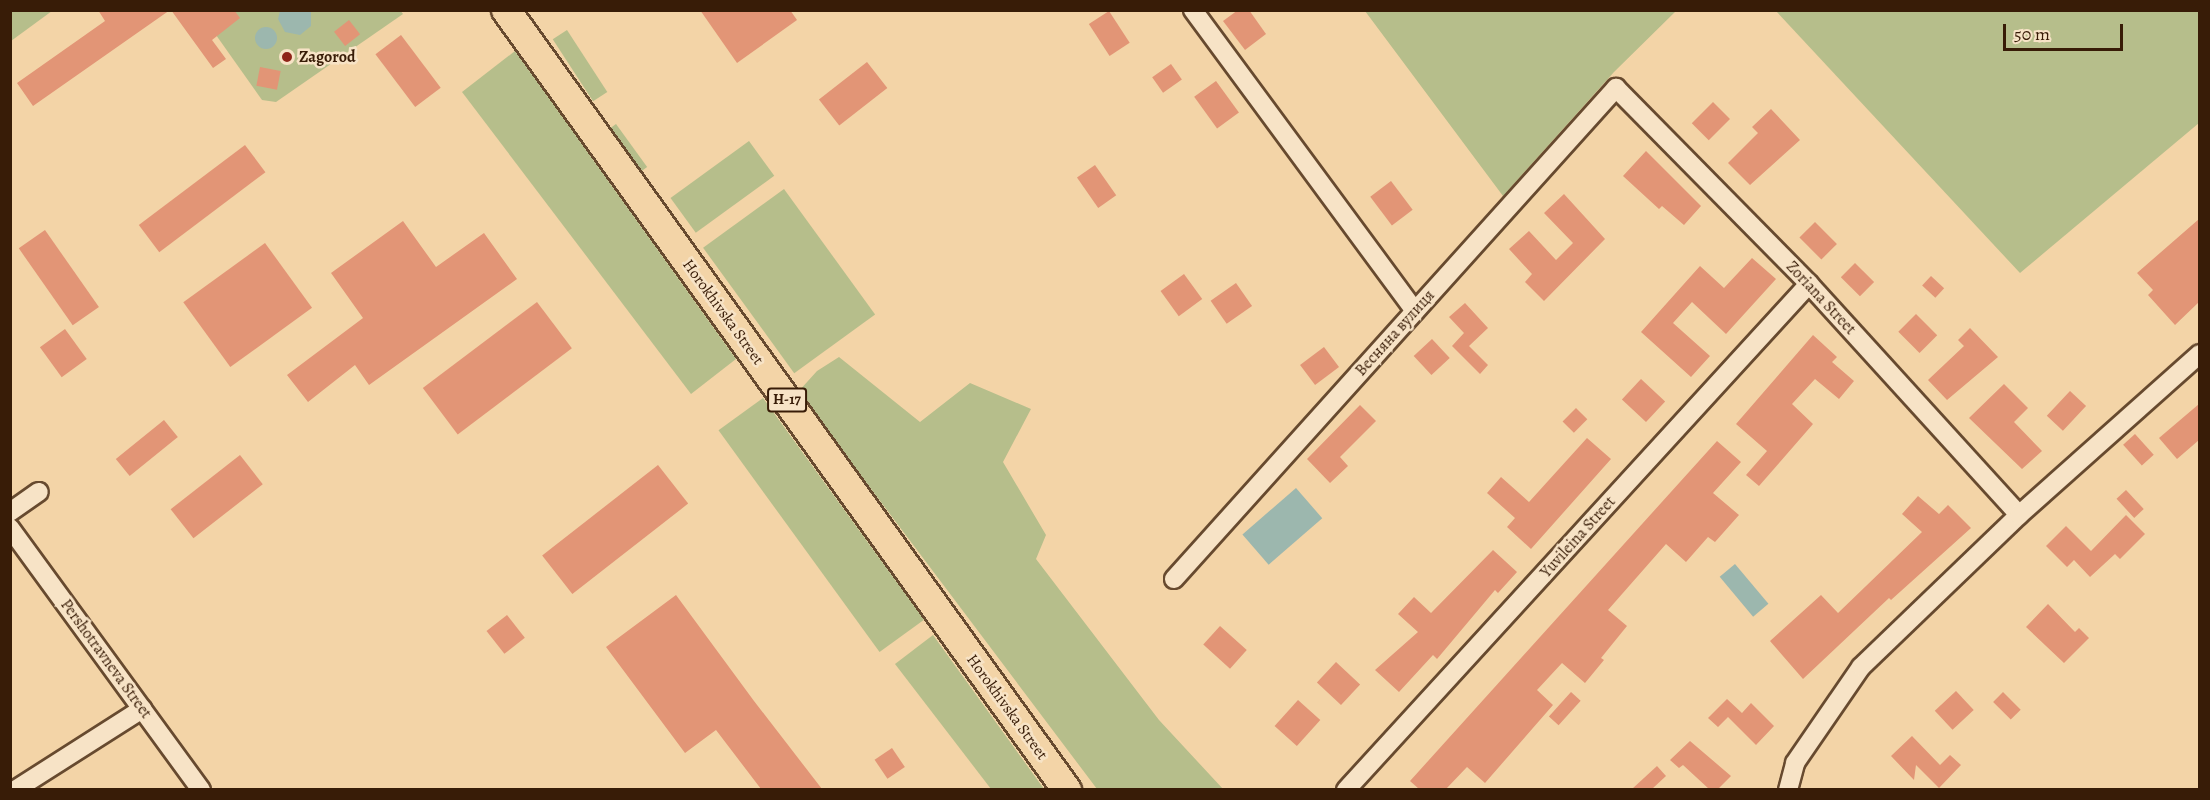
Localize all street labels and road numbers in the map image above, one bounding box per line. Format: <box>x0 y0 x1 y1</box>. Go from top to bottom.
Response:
street label: Horokhivska Street <box>678 255 768 369</box>
street label: Zoriana Street <box>1782 257 1860 339</box>
street label: Весняна вулиця <box>1351 286 1439 380</box>
road number: Н-17 <box>766 388 808 412</box>
street label: Yuvileina Street <box>1536 492 1620 582</box>
street label: Pershotravneva Street <box>56 596 156 722</box>
street label: Horokhivska Street <box>962 650 1052 764</box>

